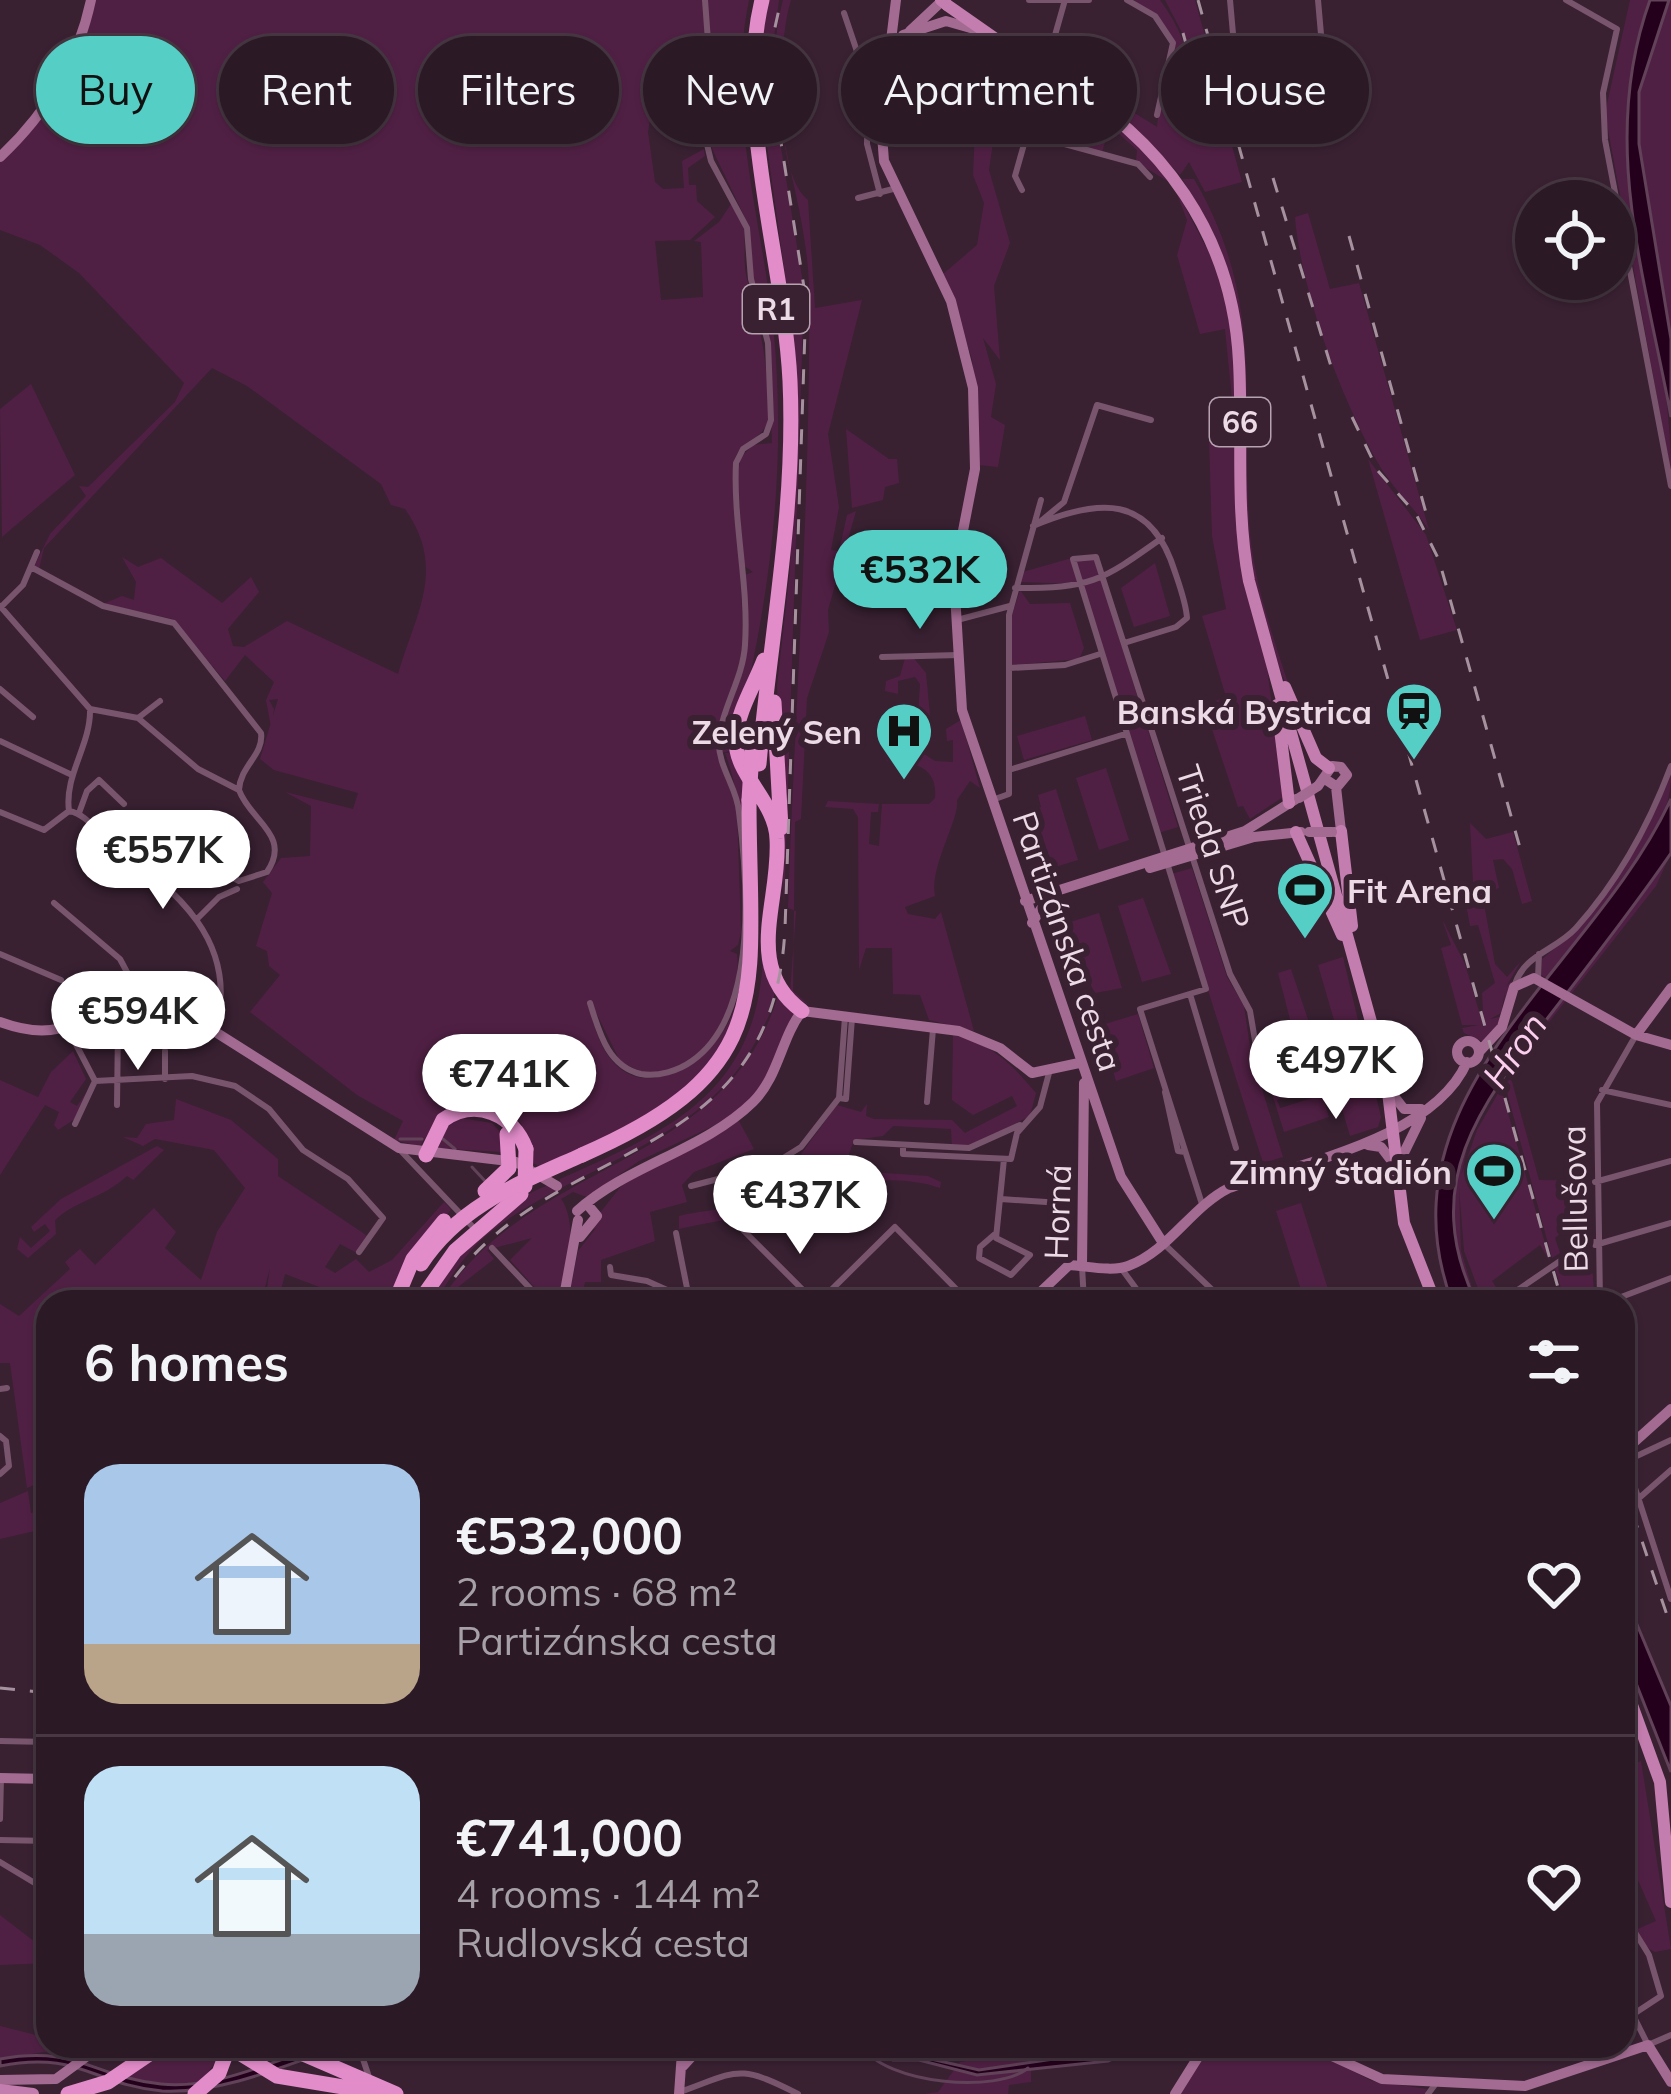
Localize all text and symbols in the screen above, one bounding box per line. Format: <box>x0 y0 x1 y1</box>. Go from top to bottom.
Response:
chip: Buy <box>36 36 195 144</box>
chip: Rent <box>219 36 394 144</box>
chip: Filters <box>418 36 619 144</box>
chip: New <box>643 36 817 144</box>
chip: Apartment <box>841 36 1137 144</box>
chip: House <box>1161 36 1369 144</box>
map controls <box>1515 180 1635 300</box>
button: locate <box>1515 180 1635 300</box>
road number: R1 <box>743 285 809 333</box>
road number: 66 <box>1210 398 1270 446</box>
pin: €532K <box>836 530 1004 632</box>
text: €532K <box>860 544 980 593</box>
station icon: Banská Bystrica <box>1383 680 1445 762</box>
place label: Banská Bystrica <box>1117 691 1372 732</box>
hospital icon: Zelený Sen <box>873 700 935 782</box>
place label: Zelený Sen <box>692 711 862 752</box>
street label: Trieda SNP <box>1168 760 1260 934</box>
street label: Partizánska cesta <box>1004 806 1132 1076</box>
pin: €557K <box>79 810 247 912</box>
text: €557K <box>103 824 223 873</box>
sports icon: Fit Arena <box>1274 859 1336 941</box>
place label: Fit Arena <box>1347 870 1492 911</box>
pin: €594K <box>54 971 222 1073</box>
text: €594K <box>78 985 198 1034</box>
water label: Hron <box>1472 1003 1556 1097</box>
pin: €497K <box>1252 1020 1420 1122</box>
pin: €741K <box>425 1034 593 1136</box>
text: €497K <box>1276 1034 1396 1083</box>
text: €741K <box>449 1048 569 1097</box>
street label: Bellušova <box>1552 1125 1596 1273</box>
sports icon: Zimný štadión <box>1463 1140 1525 1222</box>
place label: Zimný štadión <box>1229 1151 1452 1192</box>
pin: €437K <box>716 1155 884 1257</box>
street label: Horná <box>1035 1164 1079 1260</box>
text: €437K <box>740 1169 860 1218</box>
icon: filters <box>1521 1329 1587 1395</box>
text: 6 homes <box>84 1330 289 1394</box>
text: €532,000 <box>456 1503 683 1567</box>
icon: home <box>180 1512 324 1656</box>
icon: heart <box>1521 1551 1587 1617</box>
text: 2 rooms · 68 m² <box>456 1567 737 1616</box>
text: Partizánska cesta <box>456 1616 778 1665</box>
text: €741,000 <box>456 1805 683 1869</box>
icon: home <box>180 1814 324 1958</box>
icon: heart <box>1521 1853 1587 1919</box>
text: 4 rooms · 144 m² <box>456 1869 760 1918</box>
text: Rudlovská cesta <box>456 1918 750 1967</box>

